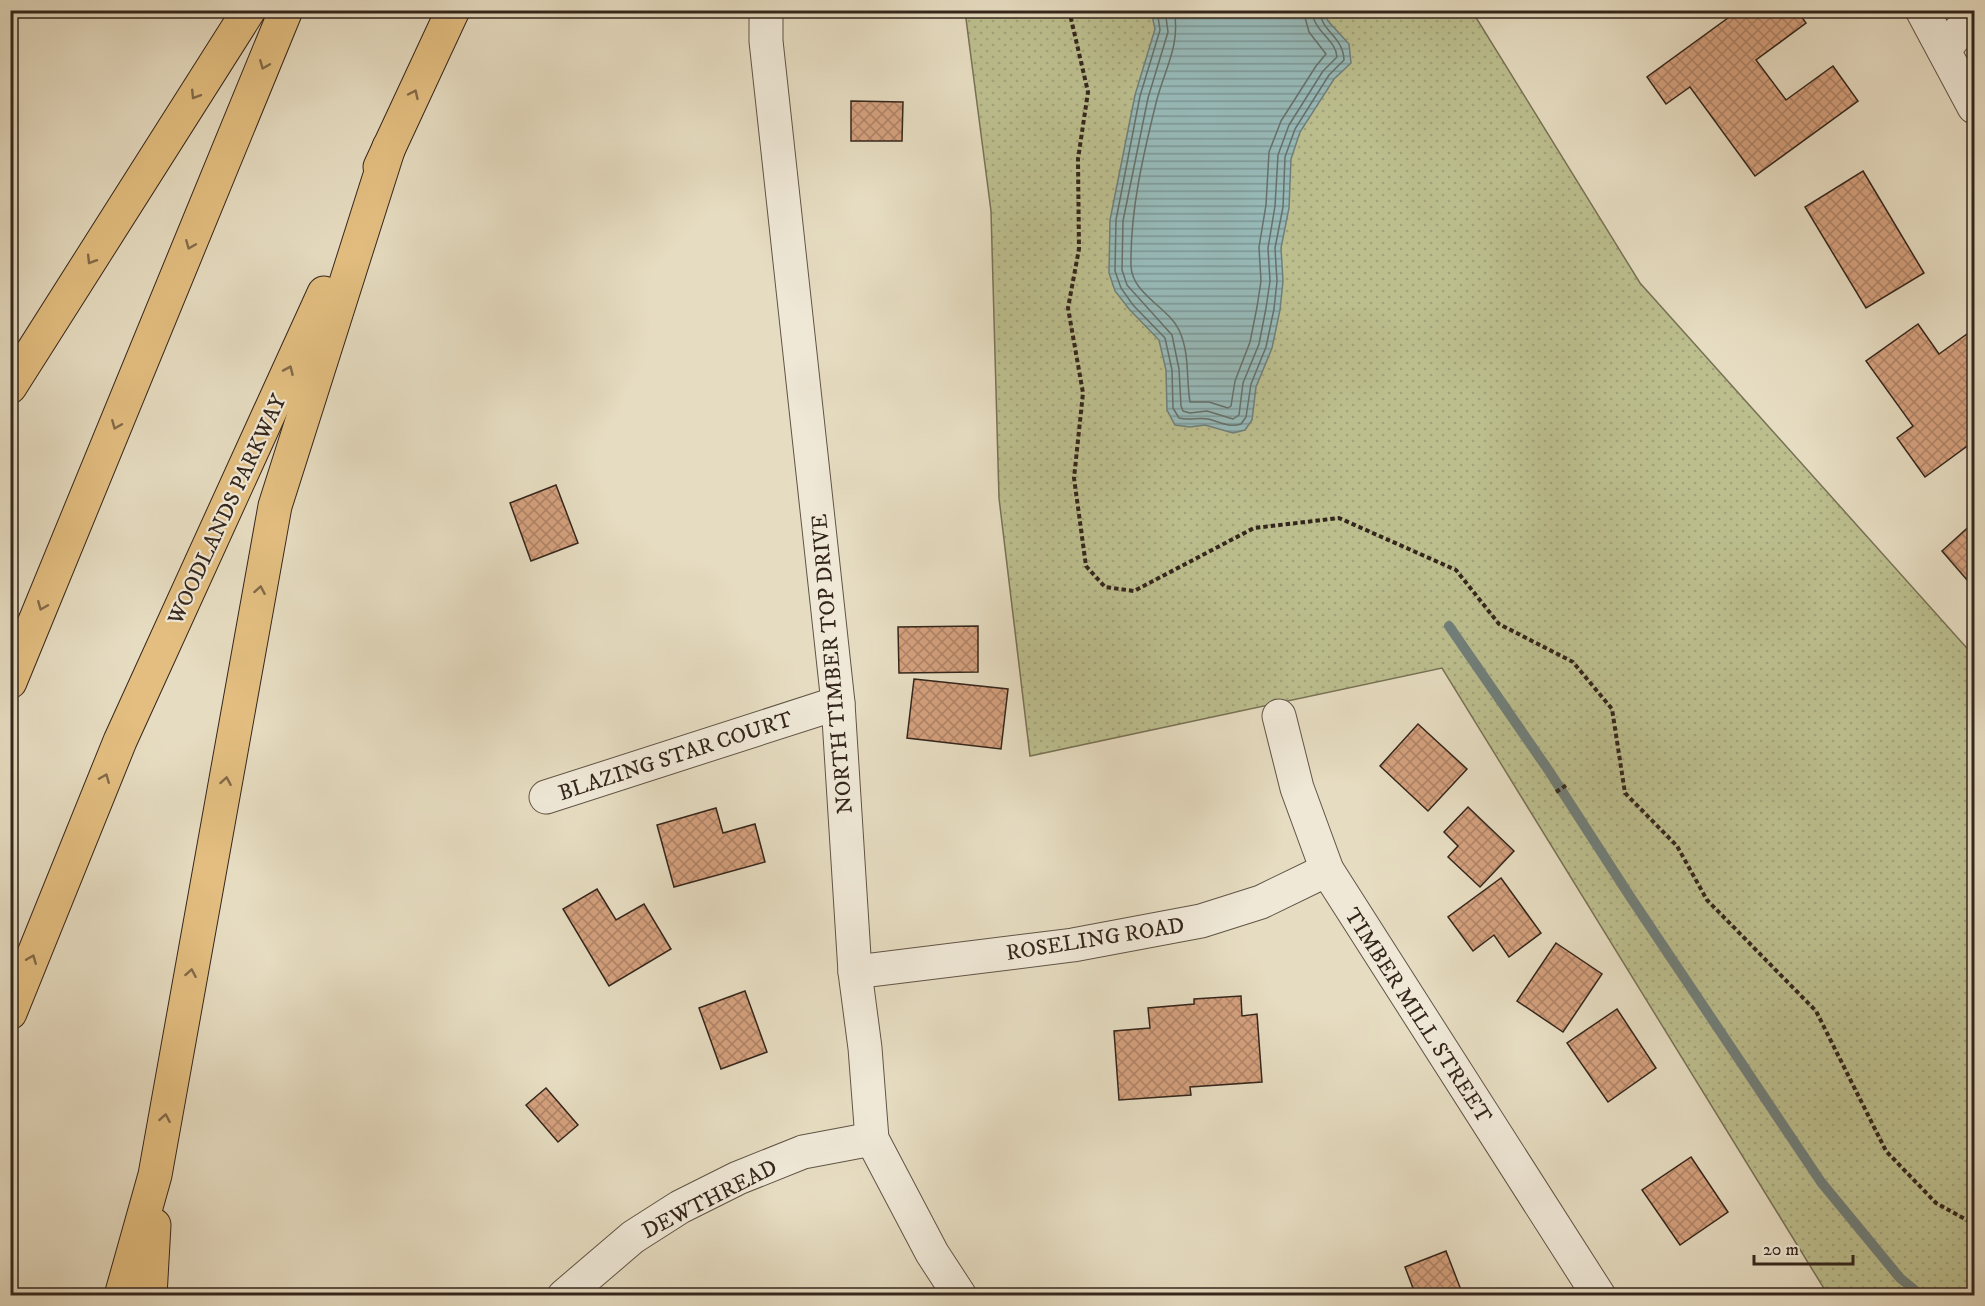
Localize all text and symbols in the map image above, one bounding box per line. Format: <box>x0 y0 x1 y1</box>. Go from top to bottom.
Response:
one-way arrow <box>259 58 271 69</box>
one-way arrow <box>191 89 202 100</box>
one-way arrow <box>406 89 418 100</box>
one-way arrow <box>185 239 197 250</box>
one-way arrow <box>86 254 98 264</box>
one-way arrow <box>282 366 294 377</box>
street label: WOODLANDS PARKWAY <box>162 389 293 630</box>
one-way arrow <box>111 419 123 430</box>
street label: NORTH TIMBER TOP DRIVE <box>806 513 859 815</box>
one-way arrow <box>253 585 266 595</box>
one-way arrow <box>37 599 49 610</box>
street label: BLAZING STAR COURT <box>555 706 796 807</box>
one-way arrow <box>98 773 111 783</box>
one-way arrow <box>219 777 232 787</box>
street label: TIMBER MILL STREET <box>1338 903 1498 1129</box>
street label: ROSELING ROAD <box>1004 912 1186 967</box>
one-way arrow <box>25 954 37 965</box>
one-way arrow <box>184 969 197 979</box>
one-way arrow <box>158 1113 171 1123</box>
street label: DEWTHREAD <box>638 1154 782 1245</box>
scale bar <box>1754 1228 1853 1266</box>
text: 20 m <box>1763 1239 1799 1261</box>

